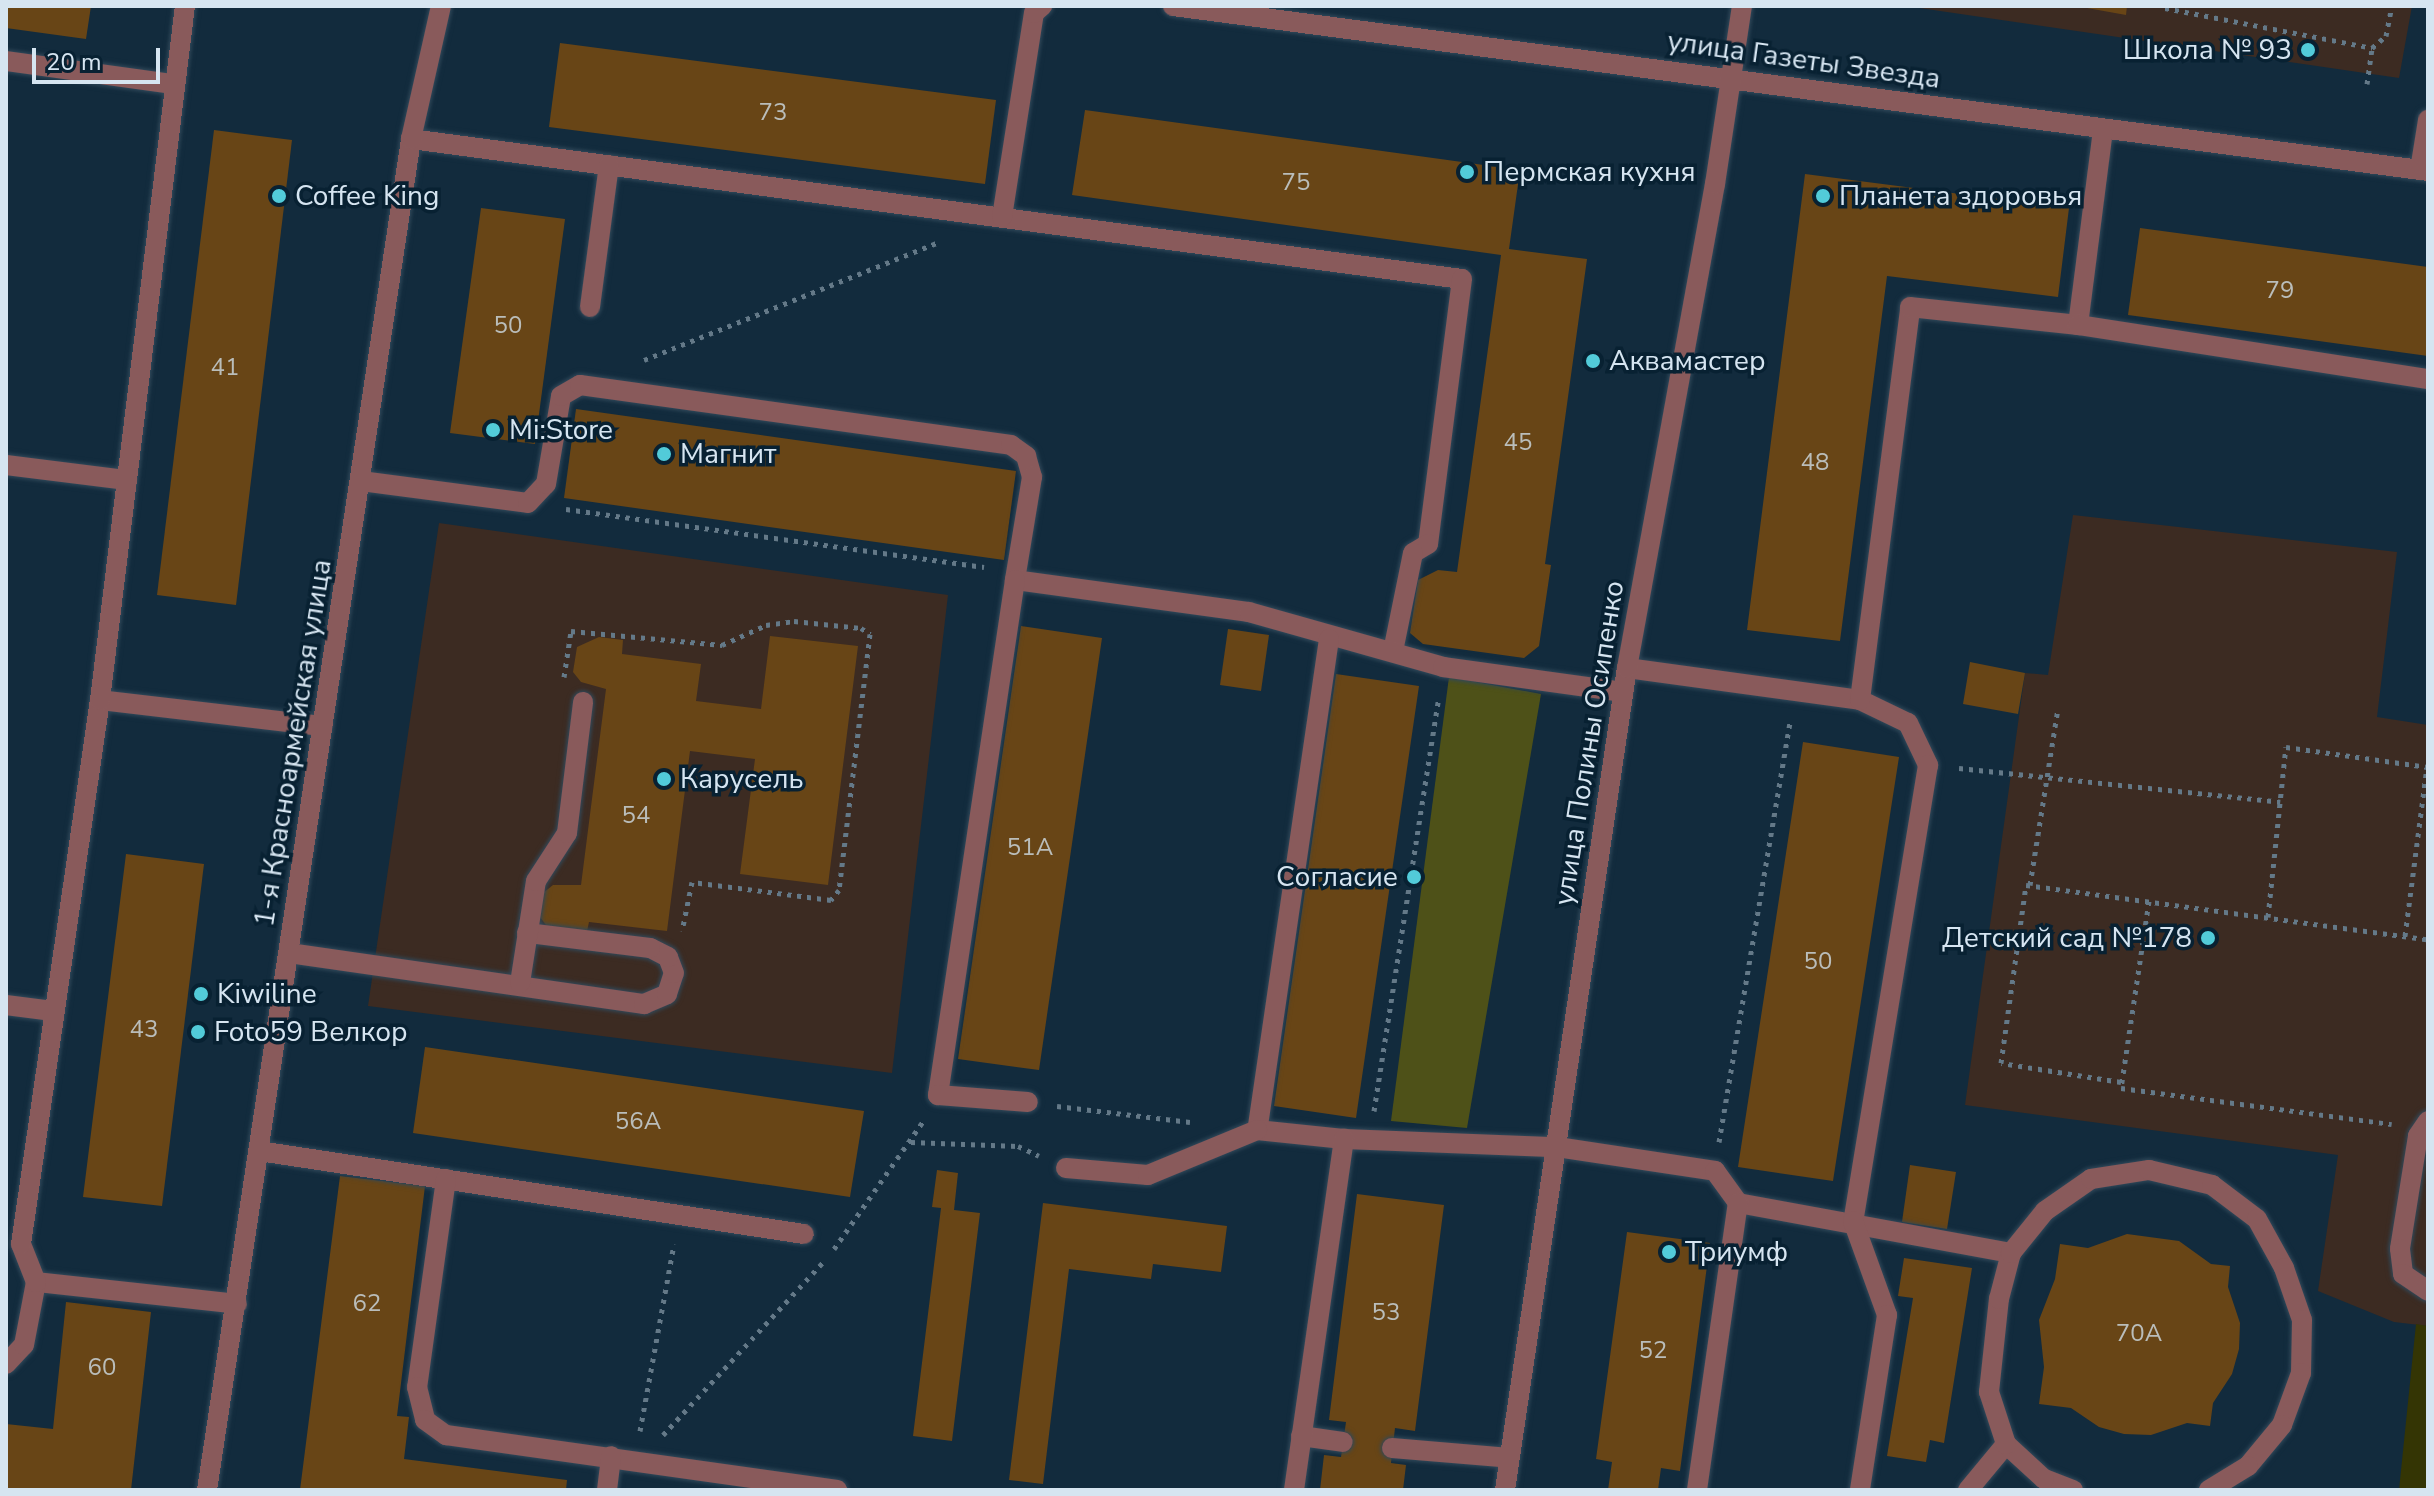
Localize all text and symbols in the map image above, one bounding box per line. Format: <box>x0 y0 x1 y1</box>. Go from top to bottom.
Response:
street label: улица Газеты Звезда <box>1665 24 1943 96</box>
scale bar <box>36 32 164 82</box>
place label: Школа № 93 <box>2123 33 2292 67</box>
marker: Школа № 93 <box>2299 41 2317 59</box>
text: 20 m <box>46 46 102 78</box>
house number: 73 <box>759 99 787 127</box>
place label: Пермская кухня <box>1483 155 1695 189</box>
marker: Пермская кухня <box>1458 163 1476 181</box>
house number: 75 <box>1282 169 1310 197</box>
place label: Coffee King <box>295 179 439 213</box>
place label: Планета здоровья <box>1839 179 2082 213</box>
marker: Coffee King <box>270 187 288 205</box>
marker: Планета здоровья <box>1814 187 1832 205</box>
house number: 79 <box>2266 277 2294 305</box>
house number: 50 <box>494 312 522 340</box>
place label: Аквамастер <box>1609 344 1765 378</box>
marker: Аквамастер <box>1584 352 1602 370</box>
house number: 41 <box>211 354 239 382</box>
place label: Mi:Store <box>509 413 613 447</box>
marker: Mi:Store <box>484 421 502 439</box>
house number: 45 <box>1504 429 1532 457</box>
place label: Магнит <box>680 437 776 471</box>
marker: Магнит <box>655 445 673 463</box>
house number: 48 <box>1801 449 1829 477</box>
street label: 1-я Красноармейская улица <box>247 557 339 929</box>
street label: улица Полины Осипенко <box>1547 578 1631 908</box>
place label: Карусель <box>680 762 803 796</box>
marker: Карусель <box>655 770 673 788</box>
house number: 54 <box>622 802 650 830</box>
house number: 51А <box>1007 834 1053 862</box>
place label: Согласие <box>1276 860 1398 894</box>
marker: Согласие <box>1405 868 1423 886</box>
place label: Детский сад №178 <box>1942 921 2192 955</box>
marker: Детский сад №178 <box>2199 929 2217 947</box>
house number: 50 <box>1804 948 1832 976</box>
place label: Kiwiline <box>217 977 317 1011</box>
marker: Kiwiline <box>192 985 210 1003</box>
place label: Foto59 Велкор <box>214 1015 408 1049</box>
house number: 43 <box>130 1016 158 1044</box>
marker: Foto59 Велкор <box>189 1023 207 1041</box>
house number: 56А <box>615 1108 661 1136</box>
place label: Триумф <box>1685 1235 1788 1269</box>
marker: Триумф <box>1660 1243 1678 1261</box>
house number: 62 <box>353 1290 381 1318</box>
house number: 53 <box>1372 1299 1400 1327</box>
house number: 70А <box>2116 1320 2162 1348</box>
house number: 52 <box>1639 1337 1667 1365</box>
house number: 60 <box>88 1354 116 1382</box>

